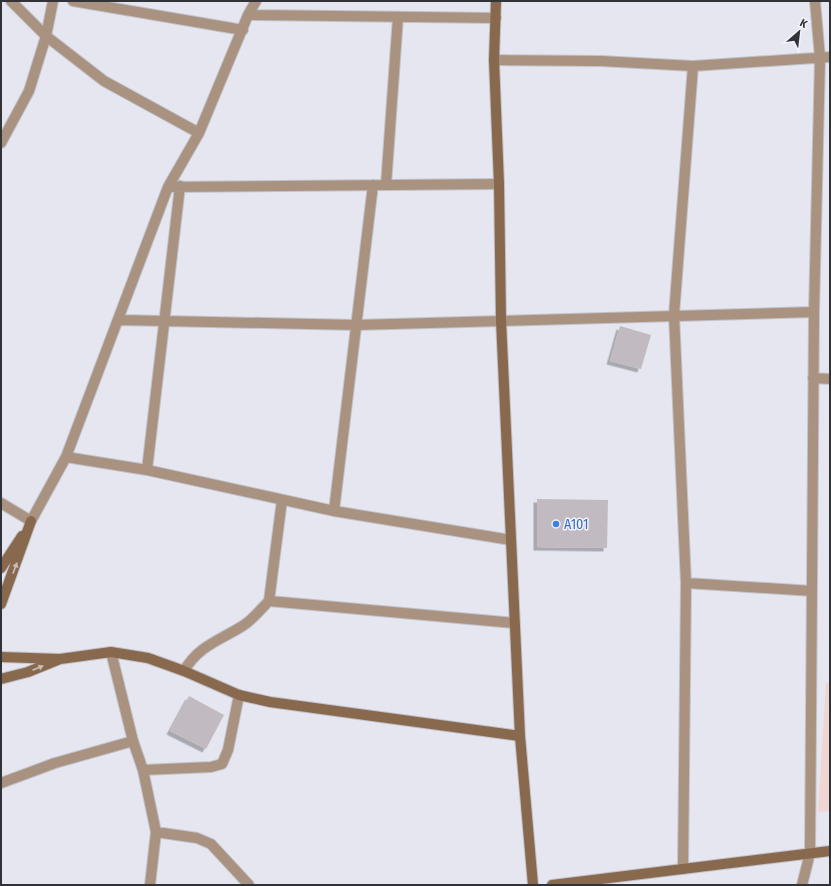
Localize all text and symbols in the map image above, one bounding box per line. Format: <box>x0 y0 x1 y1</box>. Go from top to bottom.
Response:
north arrow <box>779 12 819 52</box>
text: K <box>798 16 810 31</box>
place label: A101 <box>564 516 589 533</box>
marker: A101 <box>551 519 561 529</box>
one-way arrow <box>12 561 18 573</box>
one-way arrow <box>33 665 44 671</box>

